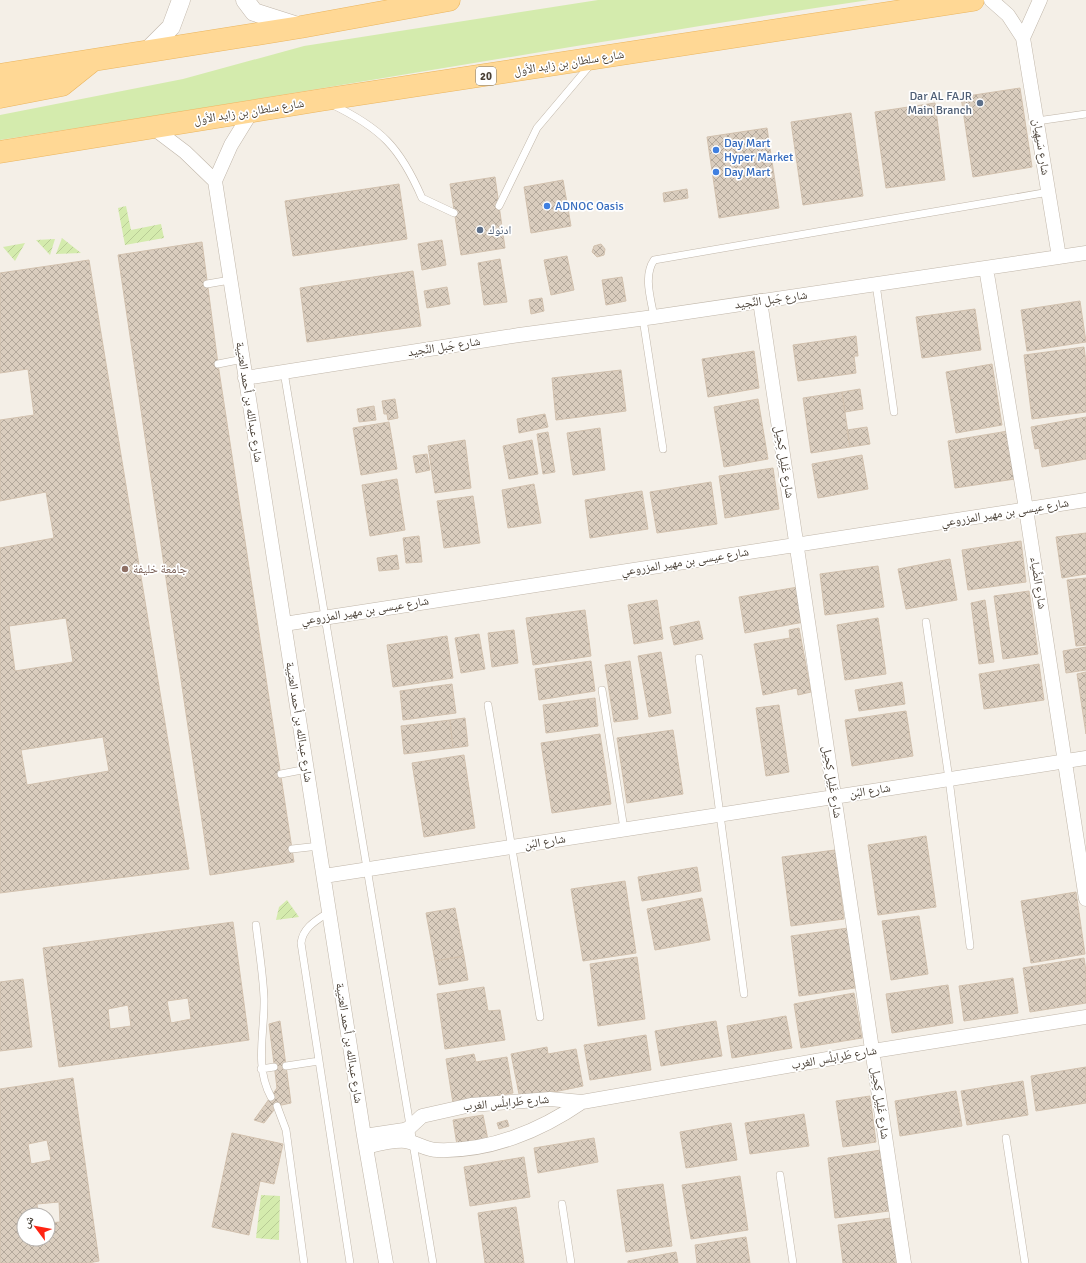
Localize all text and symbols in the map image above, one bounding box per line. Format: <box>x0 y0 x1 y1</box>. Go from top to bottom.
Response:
street label: شارع سلطان بن زايد الأول <box>513 47 625 79</box>
road number: 20 <box>476 67 496 85</box>
place label: Dar AL FAJR Main Branch <box>908 89 972 118</box>
street label: شارع سلطان بن زايد الأول <box>193 96 305 128</box>
marker: Dar AL FAJR Main Branch <box>975 98 985 108</box>
street label: شارع سَيهِيان <box>1029 118 1053 176</box>
place label: Day Mart Hyper Market <box>724 136 793 165</box>
marker: Day Mart Hyper Market <box>711 145 721 155</box>
place label: Day Mart <box>724 165 771 180</box>
marker: Day Mart <box>711 167 721 177</box>
place label: ADNOC Oasis <box>555 199 624 214</box>
marker: ADNOC Oasis <box>542 201 552 211</box>
place label: ادنوك <box>488 223 512 238</box>
marker: ادنوك <box>475 225 485 235</box>
street label: شارع جَبل النِّجيد <box>734 287 808 313</box>
street label: شارع جَبل النِّجيد <box>407 334 481 360</box>
street label: شارع عبدالله بن أحمد العتيبة <box>232 341 266 463</box>
street label: شارع غَلِيل كِحِيل <box>771 425 797 499</box>
street label: شارع عيسى بن مهير المزروعي <box>940 495 1070 533</box>
street label: شارع عيسى بن مهير المزروعي <box>620 544 750 582</box>
street label: شارع الضِّياء <box>1026 556 1050 610</box>
place label: جامعة خليفة <box>133 562 188 577</box>
marker: جامعة خليفة <box>120 564 130 574</box>
street label: شارع عيسى بن مهير المزروعي <box>300 593 430 631</box>
street label: شارع عبدالله بن أحمد العتيبة <box>282 661 316 783</box>
street label: شارع غَلِيل كِحِيل <box>819 745 845 819</box>
street label: شارع البُن <box>848 780 892 802</box>
street label: شارع البُن <box>523 831 567 853</box>
street label: شارع عبدالله بن أحمد العتيبة <box>332 982 366 1104</box>
street label: شارع طَرابلُس الغرب <box>790 1043 878 1073</box>
street label: شارع غَلِيل كِحِيل <box>868 1066 893 1140</box>
street label: شارع طَرابلُس الغرب <box>462 1092 550 1114</box>
north arrow <box>16 1207 56 1247</box>
text: ش <box>19 1213 38 1231</box>

